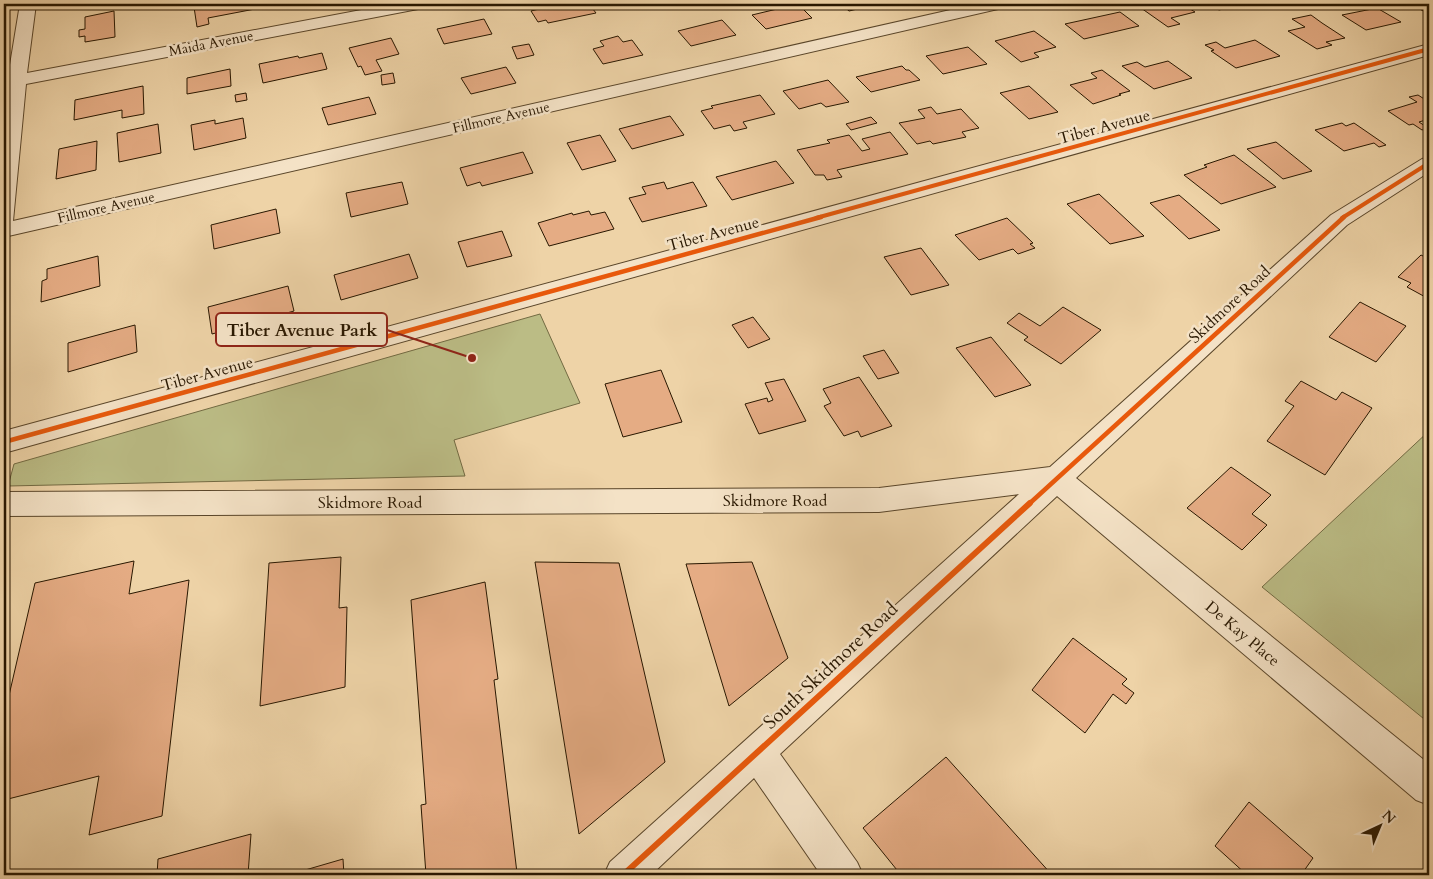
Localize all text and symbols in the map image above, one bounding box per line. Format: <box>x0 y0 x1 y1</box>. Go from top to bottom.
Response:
street label: Maida Avenue <box>167 26 255 61</box>
street label: Fillmore Avenue <box>451 97 552 138</box>
street label: Tiber Avenue <box>1056 104 1153 150</box>
street label: Fillmore Avenue <box>56 187 157 228</box>
street label: Tiber Avenue <box>665 211 762 257</box>
street label: Skidmore Road <box>1184 261 1276 348</box>
callout: Tiber Avenue Park <box>216 313 387 346</box>
text: Tiber Avenue Park <box>226 318 378 343</box>
street label: Tiber Avenue <box>159 351 256 397</box>
street label: Skidmore Road <box>723 490 828 512</box>
street label: Skidmore Road <box>318 492 423 514</box>
street label: South Skidmore Road <box>758 596 904 735</box>
street label: De Kay Place <box>1200 596 1284 671</box>
north arrow <box>1356 802 1406 852</box>
text: N <box>1378 806 1400 828</box>

